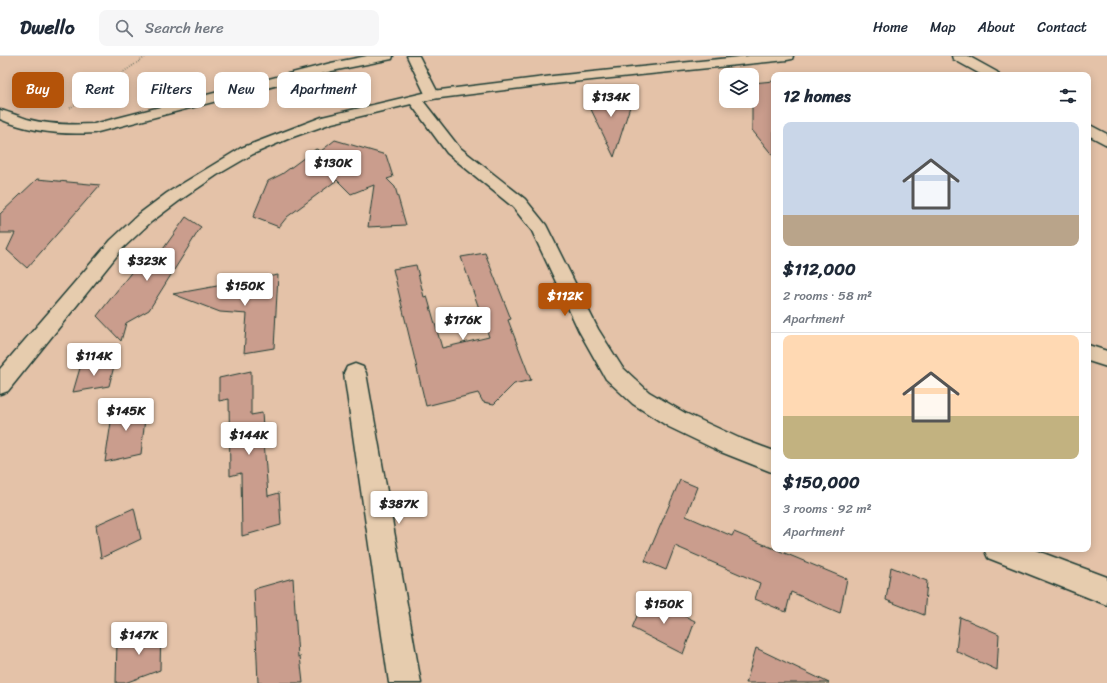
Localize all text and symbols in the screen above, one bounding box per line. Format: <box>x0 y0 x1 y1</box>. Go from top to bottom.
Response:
search box <box>99 10 379 46</box>
text: Dwello <box>20 11 75 44</box>
text: Search here <box>145 15 224 41</box>
text: Home <box>873 15 908 40</box>
text: Map <box>930 15 956 40</box>
text: About <box>978 15 1015 40</box>
text: Contact <box>1037 15 1087 40</box>
icon: search <box>113 17 135 39</box>
map controls <box>719 68 759 108</box>
button: layers <box>719 68 759 108</box>
chip: Buy <box>12 72 64 108</box>
chip: Rent <box>72 72 129 108</box>
chip: Filters <box>137 72 206 108</box>
chip: New <box>214 72 269 108</box>
chip: Apartment <box>277 72 371 108</box>
text: 12 homes <box>783 81 851 111</box>
pin: $134K <box>583 84 639 118</box>
text: $134K <box>592 85 630 108</box>
icon: filters <box>1057 85 1079 107</box>
icon: home <box>895 148 967 220</box>
pin: $130K <box>305 150 361 184</box>
text: $130K <box>314 151 352 174</box>
pin: $323K <box>119 248 175 282</box>
text: $323K <box>128 249 166 272</box>
text: $112,000 <box>783 254 856 284</box>
pin: $150K <box>217 273 273 307</box>
text: $150K <box>226 274 264 297</box>
pin: $112K <box>537 283 593 317</box>
text: $112K <box>547 284 583 307</box>
text: 2 rooms · 58 m² <box>783 284 872 307</box>
pin: $176K <box>435 307 491 341</box>
text: Apartment <box>783 307 844 330</box>
text: $176K <box>444 308 482 331</box>
pin: $114K <box>66 343 122 377</box>
text: $114K <box>76 344 112 367</box>
icon: home <box>895 361 967 433</box>
pin: $145K <box>98 398 154 432</box>
text: $145K <box>107 399 145 422</box>
pin: $144K <box>221 422 277 456</box>
text: $144K <box>230 423 268 446</box>
text: $150,000 <box>783 467 860 497</box>
pin: $387K <box>371 491 427 525</box>
text: $387K <box>379 492 419 515</box>
text: 3 rooms · 92 m² <box>783 497 872 520</box>
text: Apartment <box>783 520 844 543</box>
pin: $150K <box>636 591 692 625</box>
text: $150K <box>645 592 683 615</box>
pin: $147K <box>111 622 167 656</box>
text: $147K <box>120 623 158 646</box>

